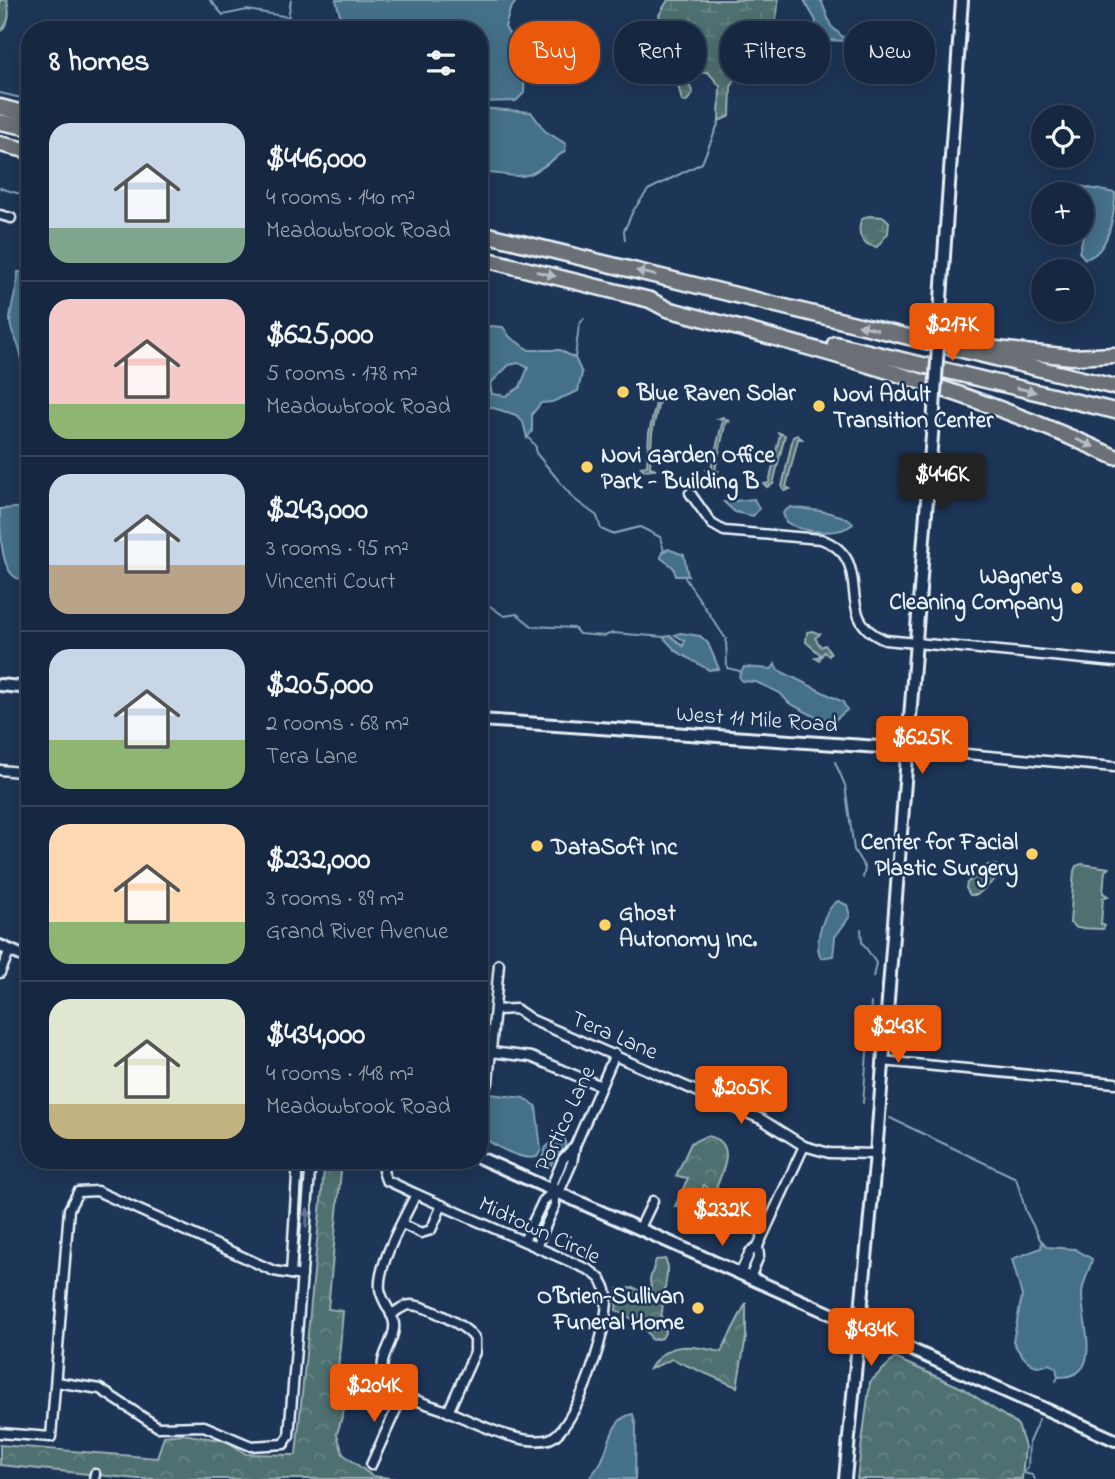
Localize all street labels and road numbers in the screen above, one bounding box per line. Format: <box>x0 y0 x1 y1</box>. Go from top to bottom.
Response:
street label: West 11 Mile Road <box>675 698 839 743</box>
street label: Tera Lane <box>566 1003 663 1070</box>
street label: Portico Lane <box>527 1060 605 1177</box>
street label: Midtown Circle <box>473 1189 606 1274</box>

